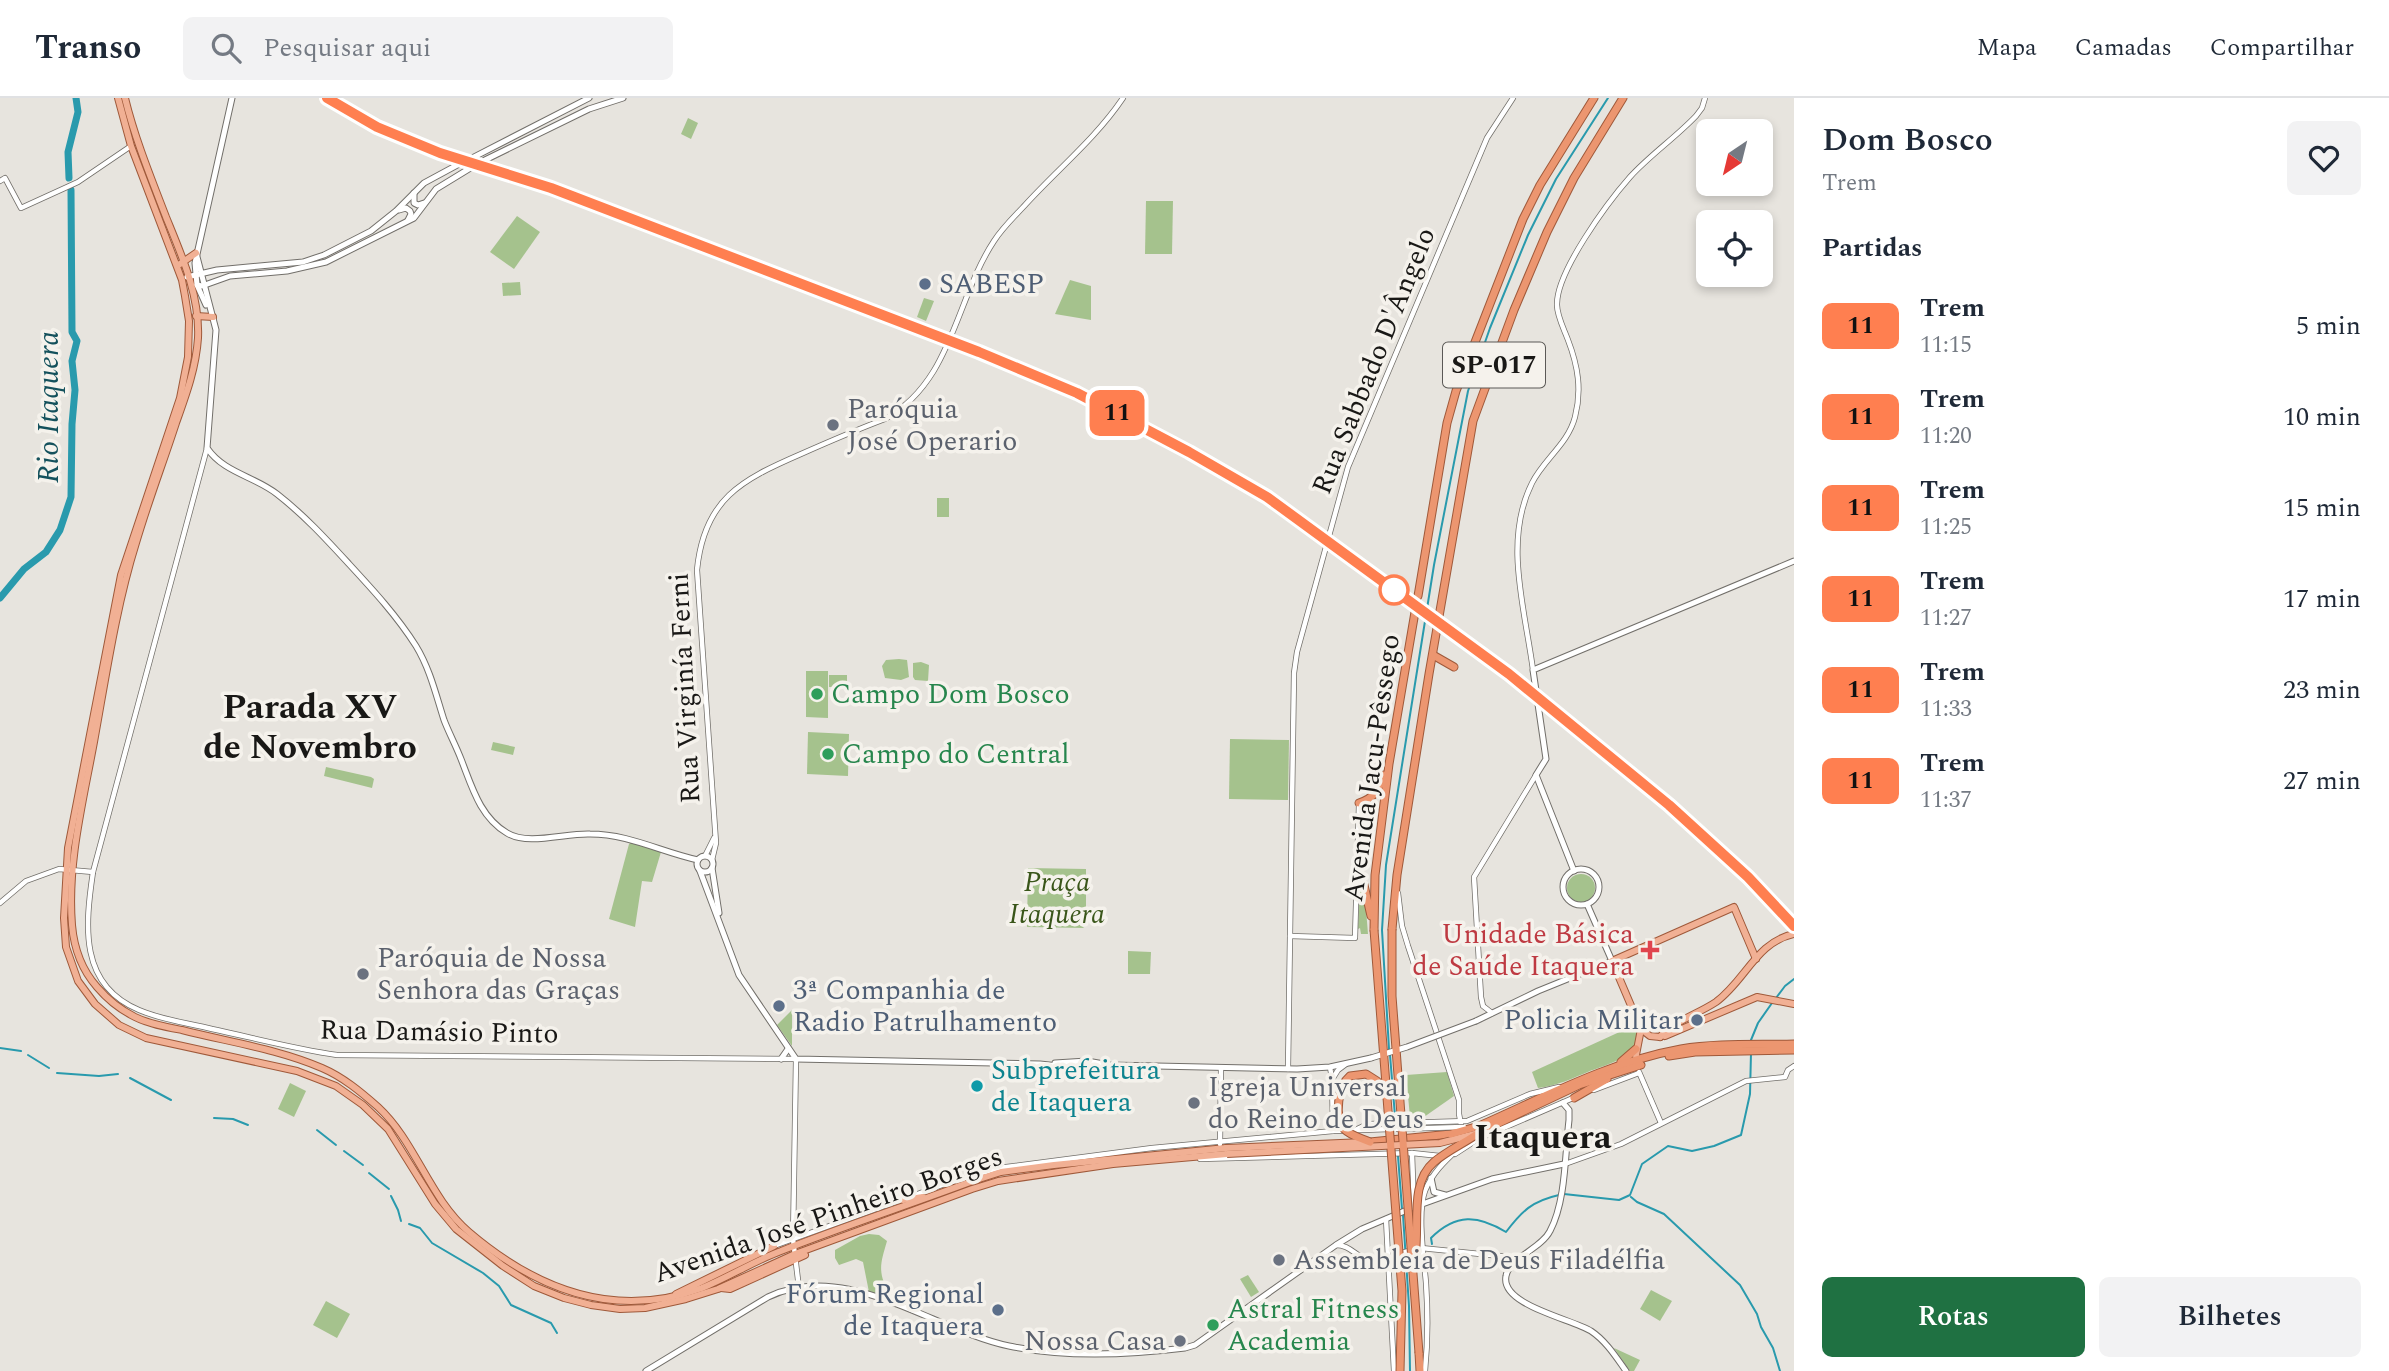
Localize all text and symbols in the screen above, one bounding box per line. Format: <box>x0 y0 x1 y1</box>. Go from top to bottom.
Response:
search box <box>183 17 673 80</box>
text: Transo <box>35 23 141 73</box>
text: Pesquisar aqui <box>263 28 431 68</box>
icon: search <box>207 29 245 67</box>
text: Mapa <box>1977 30 2037 66</box>
text: Camadas <box>2075 30 2172 66</box>
text: Compartilhar <box>2210 30 2354 66</box>
text: Dom Bosco <box>1822 115 1993 165</box>
north arrow <box>1696 119 1773 196</box>
map controls <box>1696 119 1773 287</box>
button: heart <box>2287 121 2361 195</box>
text: Trem <box>1822 166 1877 201</box>
button: locate <box>1696 210 1773 287</box>
street label: Rua Sabbado D'Ângelo <box>1301 221 1447 501</box>
text: Partidas <box>1822 228 1922 268</box>
place label: SABESP <box>939 263 1044 306</box>
marker: SABESP <box>917 276 933 292</box>
text: Trem <box>1920 288 1985 328</box>
text: 5 min <box>2296 306 2361 346</box>
text: 11 <box>1847 308 1874 344</box>
text: 11:15 <box>1920 328 1972 363</box>
water label: Rio Itaquera <box>26 331 72 483</box>
road number: SP-017 <box>1443 342 1545 388</box>
text: Trem <box>1920 379 1985 419</box>
place label: Paróquia José Operario <box>847 388 1017 463</box>
line badge: 11 <box>1086 390 1148 436</box>
text: 11 <box>1104 395 1130 431</box>
text: 10 min <box>2283 397 2361 437</box>
text: 11 <box>1847 399 1874 435</box>
marker: Paróquia José Operario <box>825 417 841 433</box>
text: 11:20 <box>1920 419 1972 454</box>
text: Trem <box>1920 470 1985 510</box>
text: 15 min <box>2283 488 2361 528</box>
text: 11 <box>1847 490 1874 526</box>
text: 11:25 <box>1920 510 1972 545</box>
text: Trem <box>1920 561 1985 601</box>
street label: Rua Virginía Ferni <box>657 571 713 805</box>
unlabelled marker <box>1379 575 1409 605</box>
text: 17 min <box>2283 579 2361 619</box>
text: 11 <box>1847 581 1874 617</box>
text: 11:27 <box>1920 601 1972 636</box>
street label: Avenida Jacu-Pêssego <box>1332 631 1412 905</box>
text: Trem <box>1920 652 1985 692</box>
text: 23 min <box>2283 670 2361 710</box>
text: 11 <box>1847 672 1874 708</box>
place label: Campo Dom Bosco <box>831 673 1070 716</box>
district label: Parada XV de Novembro <box>203 681 417 774</box>
marker: Campo Dom Bosco <box>809 686 825 702</box>
text: 11:33 <box>1920 692 1972 727</box>
place label: Campo do Central <box>842 733 1070 776</box>
text: Trem <box>1920 743 1985 783</box>
marker: Campo do Central <box>820 746 836 762</box>
text: 27 min <box>2283 761 2361 801</box>
text: 11 <box>1847 763 1874 799</box>
text: 11:37 <box>1920 783 1972 818</box>
park label: Praça Itaquera <box>1009 861 1105 936</box>
place label: Unidade Básica de Saúde Itaquera <box>1412 913 1634 988</box>
place label: Paróquia de Nossa Senhora das Graças <box>377 937 620 1012</box>
marker: Unidade Básica de Saúde Itaquera <box>1640 940 1660 960</box>
marker: Paróquia de Nossa Senhora das Graças <box>355 966 371 982</box>
place label: 3ª Companhia de Radio Patrulhamento <box>793 969 1057 1044</box>
marker: 3ª Companhia de Radio Patrulhamento <box>771 998 787 1014</box>
place label: Policia Militar <box>1503 999 1683 1042</box>
street label: Rua Damásio Pinto <box>319 1008 559 1056</box>
marker: Policia Militar <box>1689 1012 1705 1028</box>
place label: Subprefeitura de Itaquera <box>991 1049 1161 1124</box>
place label: Igreja Universal do Reino de Deus <box>1208 1066 1424 1141</box>
marker: Subprefeitura de Itaquera <box>969 1078 985 1094</box>
marker: Igreja Universal do Reino de Deus <box>1186 1095 1202 1111</box>
district label: Itaquera <box>1474 1111 1612 1164</box>
street label: Avenida José Pinheiro Borges <box>648 1135 1008 1295</box>
place label: Assembleia de Deus Filadélfia <box>1293 1239 1666 1282</box>
marker: Assembleia de Deus Filadélfia <box>1271 1252 1287 1268</box>
place label: Fórum Regional de Itaquera <box>785 1273 984 1348</box>
button: Rotas <box>1822 1277 2085 1357</box>
button: Bilhetes <box>2099 1277 2361 1357</box>
place label: Astral Fitness Academia <box>1227 1288 1400 1363</box>
marker: Fórum Regional de Itaquera <box>990 1302 1006 1318</box>
marker: Astral Fitness Academia <box>1205 1317 1221 1333</box>
place label: Nossa Casa <box>1024 1320 1166 1363</box>
marker: Nossa Casa <box>1172 1333 1188 1349</box>

